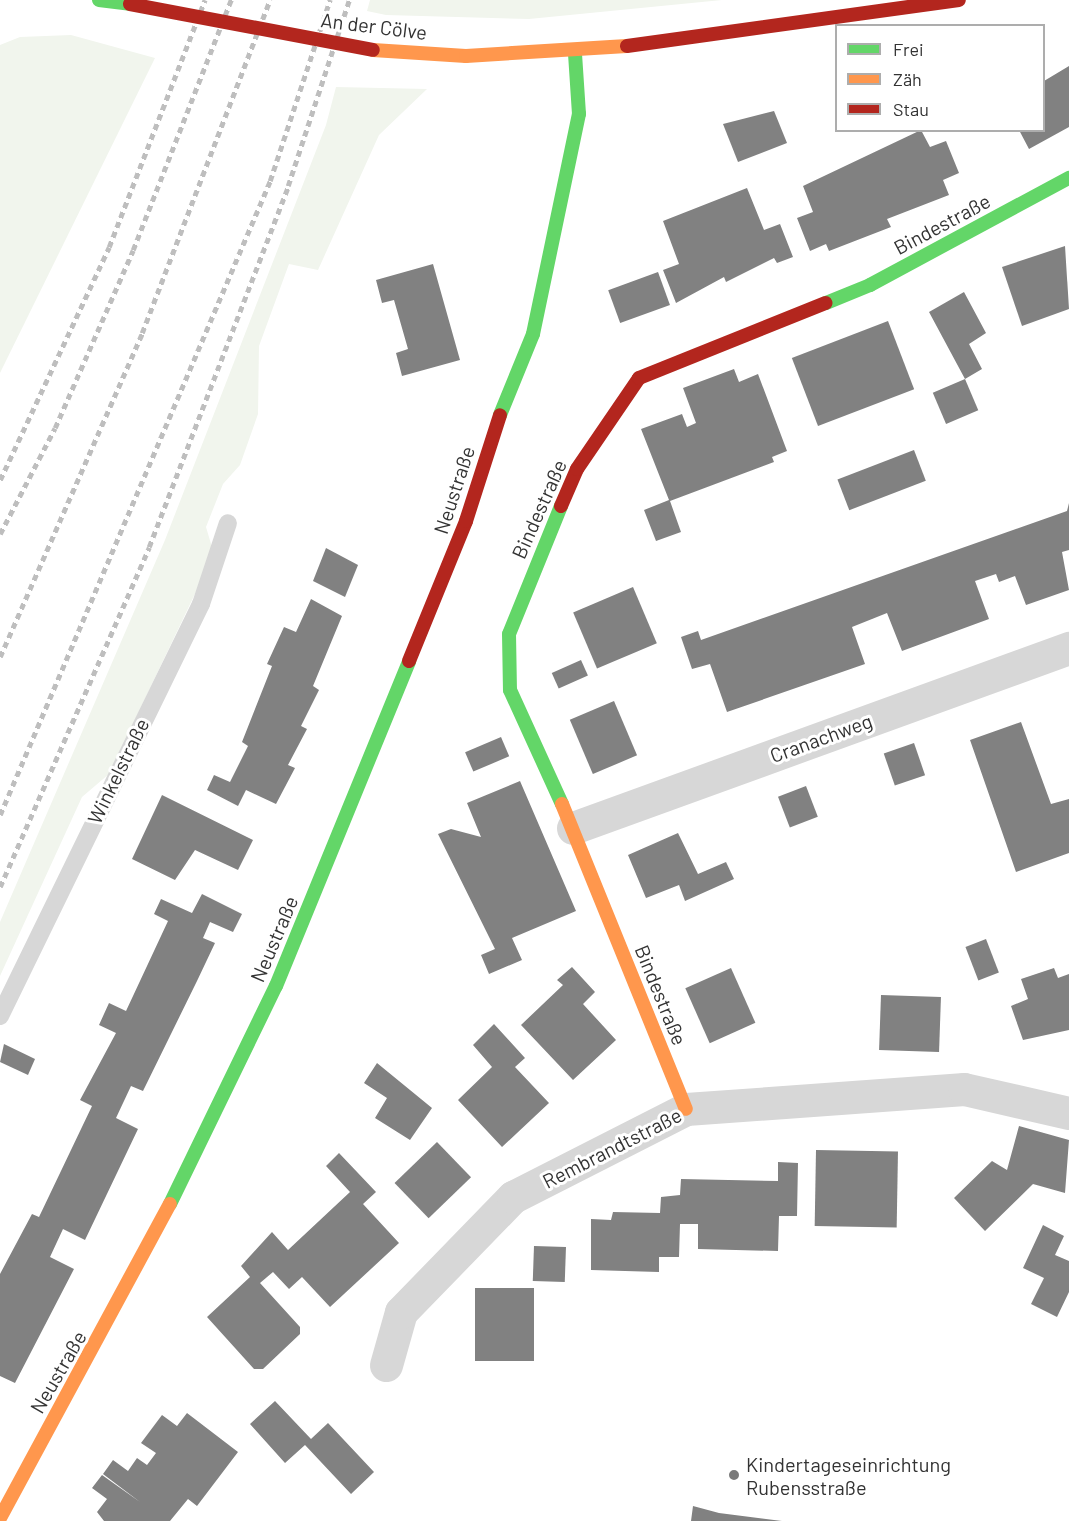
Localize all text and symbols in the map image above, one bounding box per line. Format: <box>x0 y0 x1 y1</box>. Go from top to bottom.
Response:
street label: An der Cölve <box>319 8 429 44</box>
legend <box>835 24 1045 132</box>
text: Frei <box>893 38 924 60</box>
text: Zäh <box>893 68 922 90</box>
text: Stau <box>893 98 929 120</box>
street label: Bindestraße <box>890 189 994 259</box>
street label: Neustraße <box>429 443 479 537</box>
street label: Bindestraße <box>507 456 571 562</box>
street label: Cranachweg <box>767 708 875 768</box>
street label: Winkelstraße <box>82 714 154 828</box>
street label: Neustraße <box>245 892 303 986</box>
street label: Bindestraße <box>630 941 692 1049</box>
street label: Rembrandtstraße <box>539 1103 685 1193</box>
street label: Neustraße <box>25 1327 91 1417</box>
place label: Kindertageseinrichtung Rubensstraße <box>746 1452 951 1499</box>
marker: Kindertageseinrichtung Rubensstraße <box>727 1468 741 1482</box>

